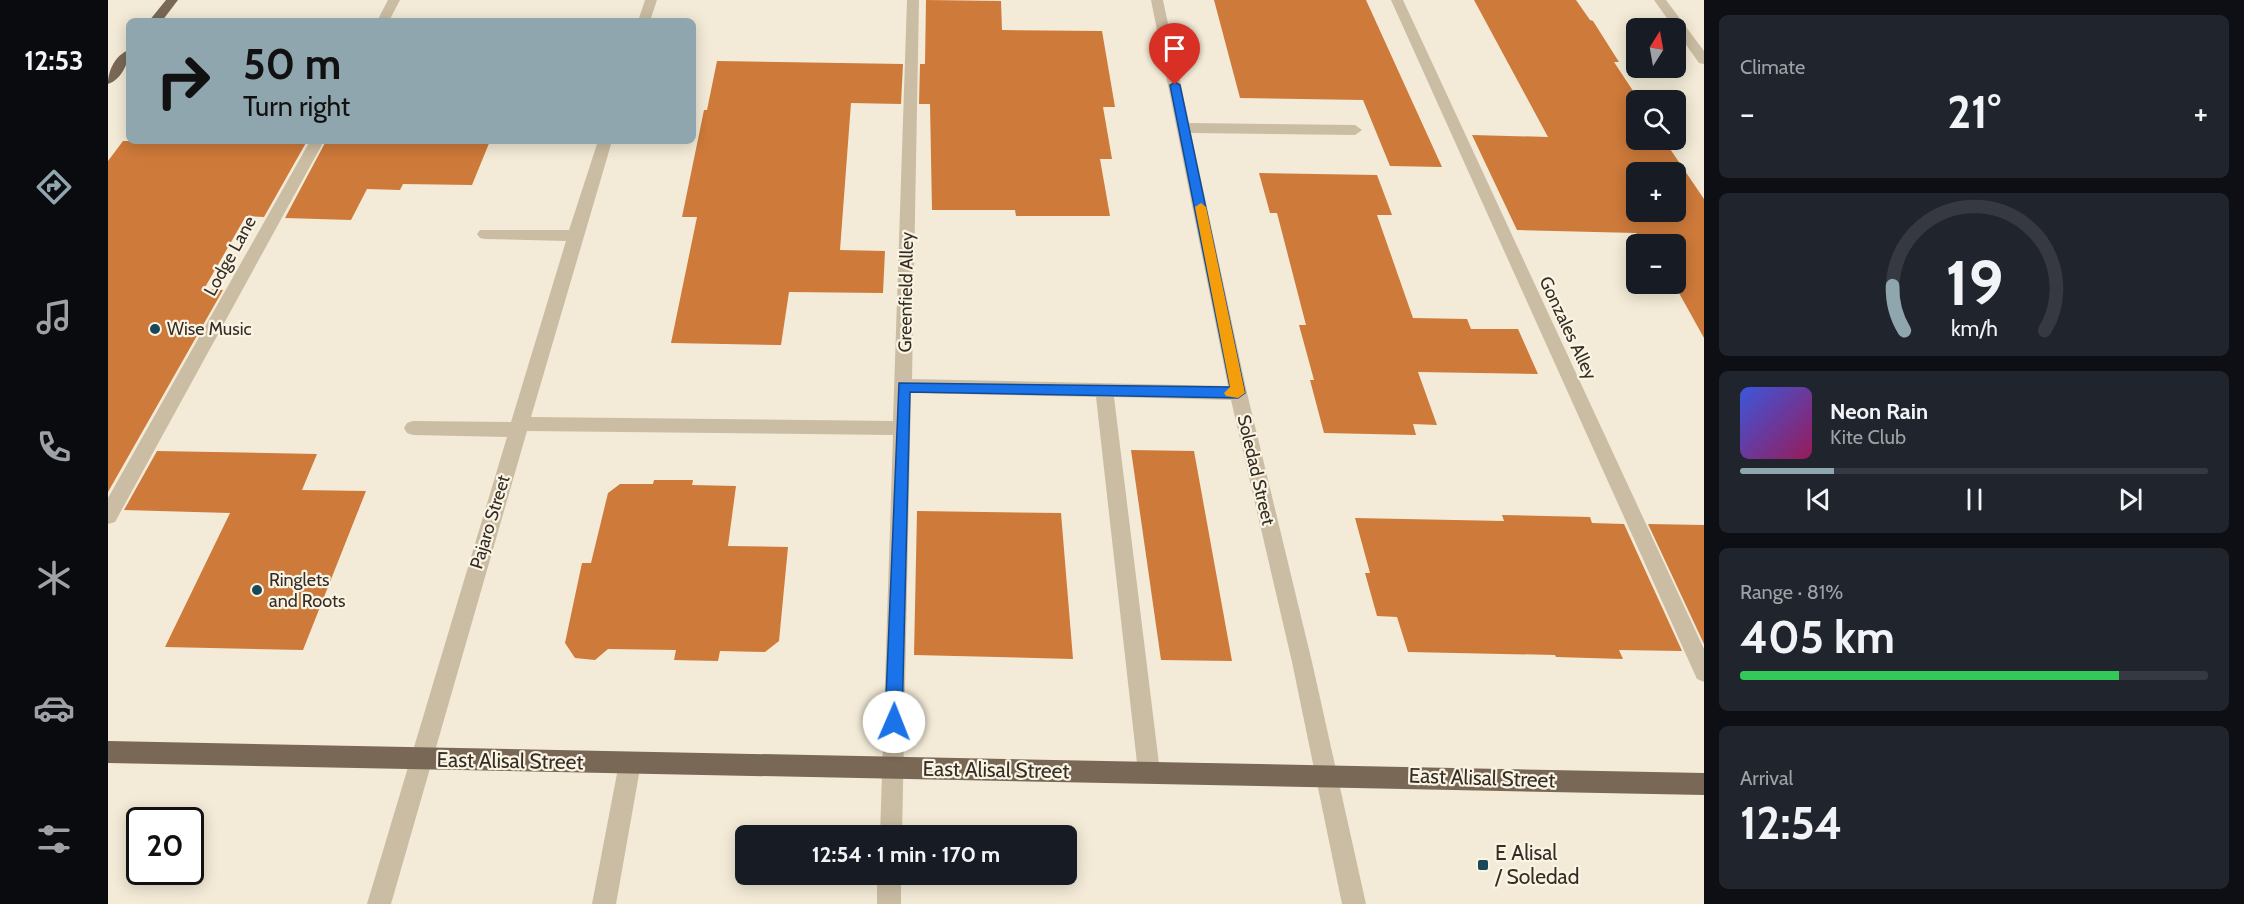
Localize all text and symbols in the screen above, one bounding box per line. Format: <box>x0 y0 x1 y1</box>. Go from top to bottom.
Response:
north arrow <box>1626 18 1686 78</box>
map controls <box>1626 18 1686 294</box>
pin <box>1149 23 1200 85</box>
icon: arrive <box>1158 32 1191 65</box>
text: 50 m <box>243 38 341 90</box>
icon: right <box>144 42 222 120</box>
text: 12:53 <box>24 44 84 77</box>
text: Climate <box>1740 55 1805 79</box>
text: 21° <box>1947 85 2001 139</box>
text: Turn right <box>243 90 350 123</box>
button: search <box>1626 90 1686 150</box>
text: − <box>1740 93 1755 133</box>
text: + <box>2193 93 2208 133</box>
button: + <box>1626 162 1686 222</box>
icon: directions <box>33 166 75 208</box>
street label: Lodge Lane <box>199 212 261 300</box>
street label: Greenfield Alley <box>894 232 918 352</box>
button: − <box>1626 234 1686 294</box>
text: 19 <box>1945 245 2003 321</box>
street label: Gonzales Alley <box>1534 273 1602 383</box>
icon: music <box>33 296 75 338</box>
text: km/h <box>1951 316 1997 342</box>
place label: Wise Music <box>167 318 252 340</box>
marker: Wise Music <box>148 322 162 336</box>
text: Neon Rain <box>1830 398 1928 425</box>
street label: Soledad Street <box>1233 413 1279 527</box>
text: Kite Club <box>1830 425 1906 449</box>
icon: phone <box>33 426 75 468</box>
street label: Pajaro Street <box>465 472 515 572</box>
icon: previous <box>1802 483 1835 516</box>
icon: pause <box>1958 483 1991 516</box>
icon: next <box>2114 483 2147 516</box>
icon: climate <box>33 557 75 599</box>
place label: Ringlets and Roots <box>269 569 345 612</box>
text: Range · 81% <box>1740 580 1843 604</box>
marker: Ringlets and Roots <box>250 583 264 597</box>
text: 405 km <box>1740 610 1895 664</box>
icon: car <box>33 687 75 729</box>
position arrow <box>862 690 926 754</box>
street label: East Alisal Street <box>436 747 584 774</box>
street label: East Alisal Street <box>922 756 1070 783</box>
street label: East Alisal Street <box>1408 762 1556 793</box>
text: Arrival <box>1740 766 1793 790</box>
text: 12:54 <box>1740 796 1843 850</box>
speed limit sign: 20 <box>126 807 204 885</box>
icon: filters <box>33 818 75 860</box>
place label: E Alisal / Soledad <box>1494 840 1579 889</box>
text: 12:54 · 1 min · 170 m <box>812 841 1000 868</box>
marker: E Alisal / Soledad <box>1476 858 1490 872</box>

